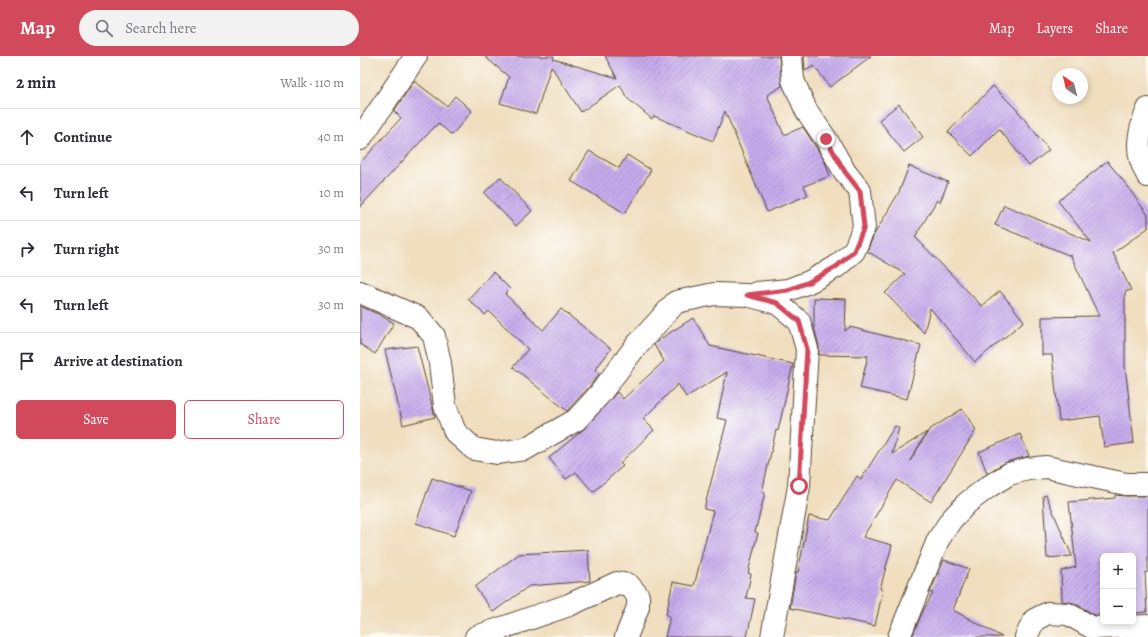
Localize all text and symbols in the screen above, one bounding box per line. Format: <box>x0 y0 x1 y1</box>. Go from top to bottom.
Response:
search box <box>79 10 359 46</box>
text: Map <box>20 15 55 41</box>
icon: search <box>93 17 115 39</box>
text: Search here <box>125 18 197 38</box>
text: Map <box>989 19 1015 38</box>
text: Layers <box>1037 19 1073 38</box>
text: Share <box>1095 19 1128 38</box>
north arrow <box>1052 68 1088 104</box>
text: 2 min <box>16 71 56 94</box>
text: Walk · 110 m <box>280 74 344 91</box>
icon: ahead <box>16 126 38 148</box>
text: Continue <box>54 127 112 147</box>
text: 40 m <box>318 128 344 145</box>
route end <box>817 130 835 148</box>
icon: left <box>16 182 38 204</box>
text: Turn left <box>54 183 109 203</box>
text: 10 m <box>319 184 344 201</box>
icon: right <box>16 238 38 260</box>
text: Turn right <box>54 239 119 259</box>
text: 30 m <box>318 240 344 257</box>
icon: left <box>16 294 38 316</box>
text: Turn left <box>54 295 109 315</box>
text: 30 m <box>318 296 344 313</box>
icon: arrive <box>16 350 38 372</box>
text: Arrive at destination <box>54 351 183 371</box>
button: Save <box>16 400 176 439</box>
button: Share <box>184 400 344 439</box>
route start <box>790 477 808 495</box>
map controls <box>1100 553 1136 625</box>
button: + <box>1100 553 1136 589</box>
button: − <box>1100 589 1136 625</box>

